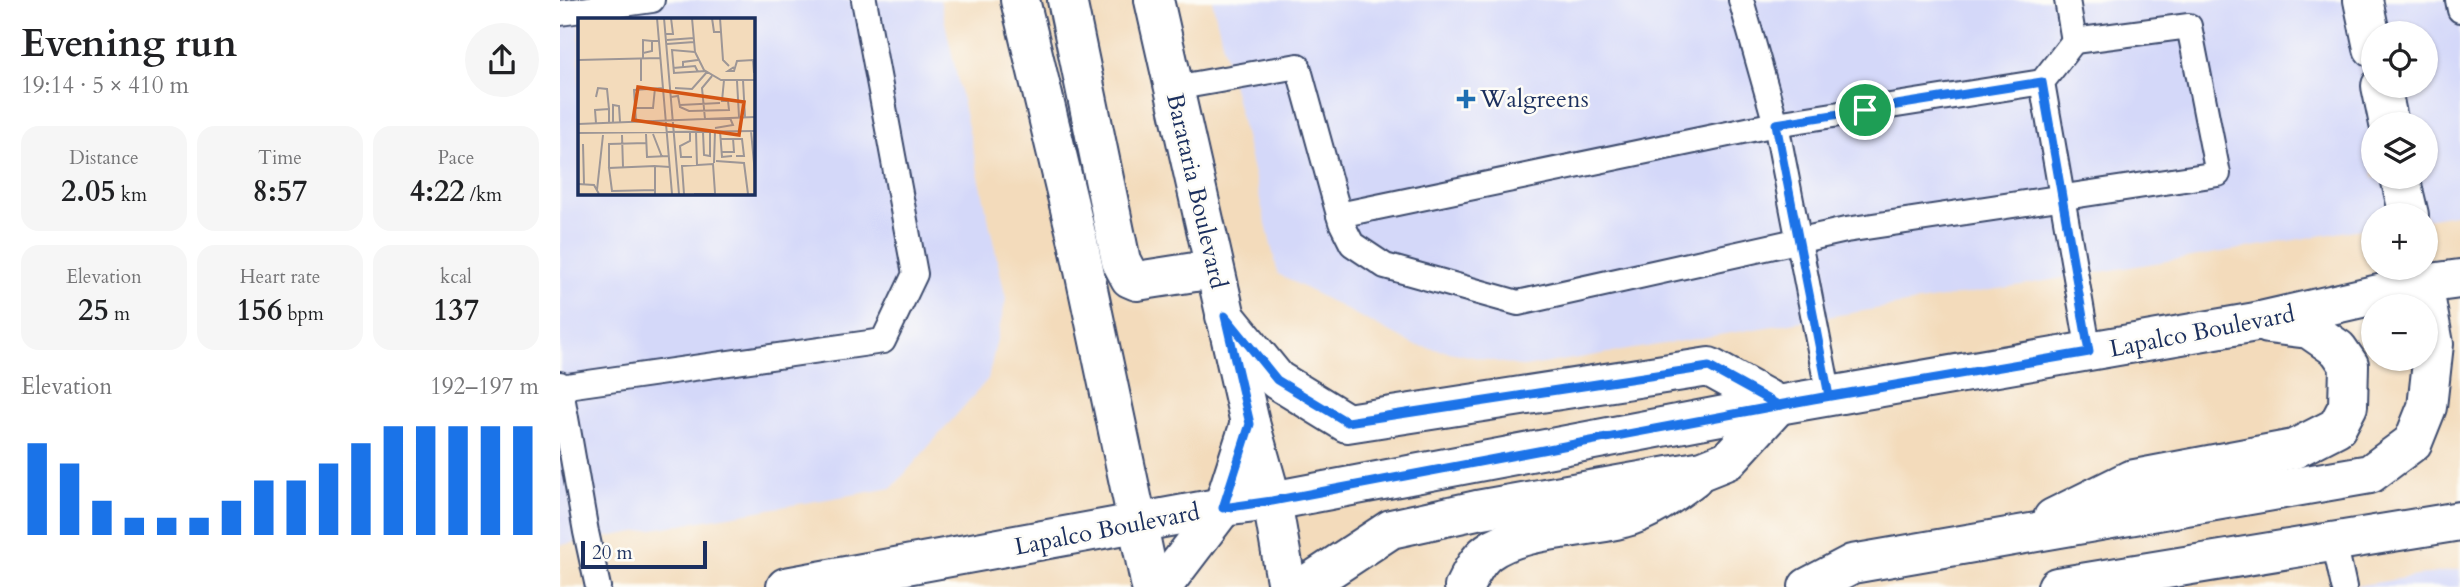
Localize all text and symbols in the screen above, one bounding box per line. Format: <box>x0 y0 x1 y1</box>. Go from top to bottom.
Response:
text: Evening run <box>21 18 237 70</box>
inset map <box>578 18 754 194</box>
map controls <box>2361 21 2438 371</box>
button: locate <box>2361 21 2438 98</box>
button: share <box>465 23 539 97</box>
text: 19:14 · 5 × 410 m <box>21 70 189 101</box>
pin <box>1835 80 1895 140</box>
place label: Walgreens <box>1479 83 1589 116</box>
street label: Barataria Boulevard <box>1158 90 1235 292</box>
marker: Walgreens <box>1458 91 1474 107</box>
icon: arrive <box>1846 91 1884 129</box>
button: layers <box>2361 112 2438 189</box>
text: Distance <box>69 145 139 171</box>
text: Time <box>258 145 302 171</box>
text: Pace <box>438 145 474 171</box>
text: 2.05 <box>61 171 116 212</box>
text: 8:57 <box>253 171 307 212</box>
text: 4:22 <box>410 171 465 212</box>
text: km <box>116 182 147 208</box>
text: /km <box>465 182 502 208</box>
button: + <box>2361 203 2438 280</box>
text: Elevation <box>66 264 142 290</box>
text: Heart rate <box>240 264 320 290</box>
text: kcal <box>440 264 472 290</box>
text: 25 <box>78 290 109 331</box>
text: 156 <box>236 290 282 331</box>
text: 137 <box>433 290 479 331</box>
button: − <box>2361 294 2438 371</box>
street label: Lapalco Boulevard <box>2107 297 2298 366</box>
text: m <box>109 301 130 327</box>
text: bpm <box>282 301 324 327</box>
text: Elevation <box>21 371 112 402</box>
text: 192–197 m <box>430 371 539 402</box>
street label: Lapalco Boulevard <box>1012 495 1203 564</box>
scale bar <box>581 538 707 570</box>
text: 20 m <box>592 540 633 566</box>

